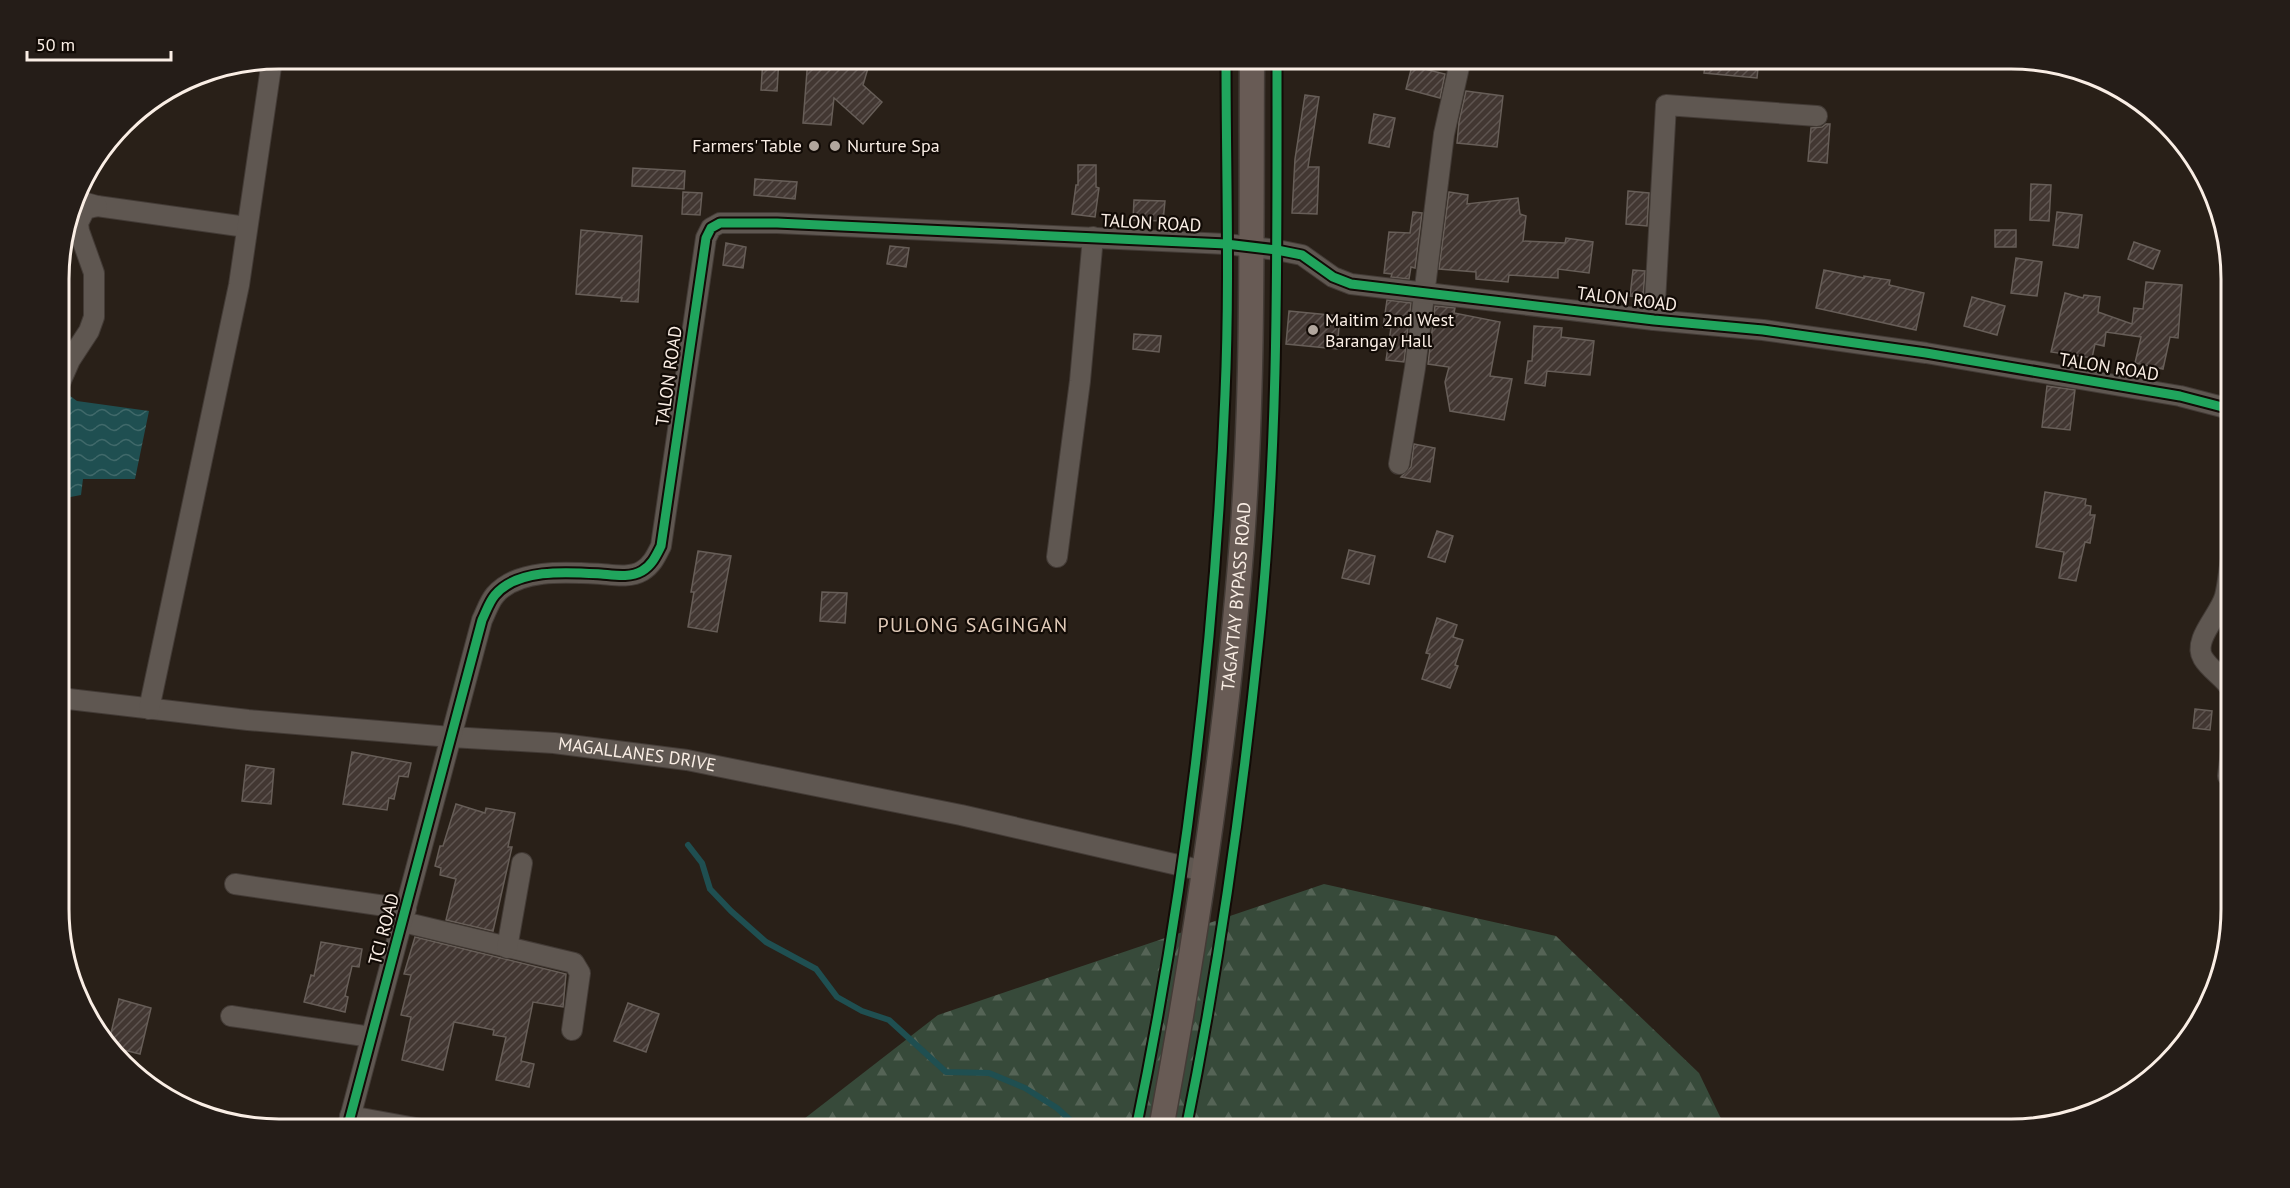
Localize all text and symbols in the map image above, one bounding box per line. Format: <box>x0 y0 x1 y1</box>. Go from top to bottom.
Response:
scale bar <box>27 24 171 62</box>
text: 50 m <box>36 33 75 56</box>
place label: Farmers' Table <box>692 134 802 157</box>
place label: Nurture Spa <box>847 134 940 157</box>
marker: Farmers' Table <box>807 139 821 153</box>
marker: Nurture Spa <box>828 139 842 153</box>
street label: TALON ROAD <box>1100 208 1202 237</box>
street label: TALON ROAD <box>1576 281 1678 316</box>
place label: Maitim 2nd West Barangay Hall <box>1325 308 1454 352</box>
marker: Maitim 2nd West Barangay Hall <box>1306 323 1320 337</box>
street label: TALON ROAD <box>650 324 687 427</box>
street label: TALON ROAD <box>2058 347 2161 386</box>
street label: TAGAYTAY BYPASS ROAD <box>1216 501 1256 692</box>
district label: PULONG SAGINGAN <box>877 612 1069 638</box>
street label: MAGALLANES DRIVE <box>557 732 718 777</box>
street label: TCI ROAD <box>363 890 404 967</box>

